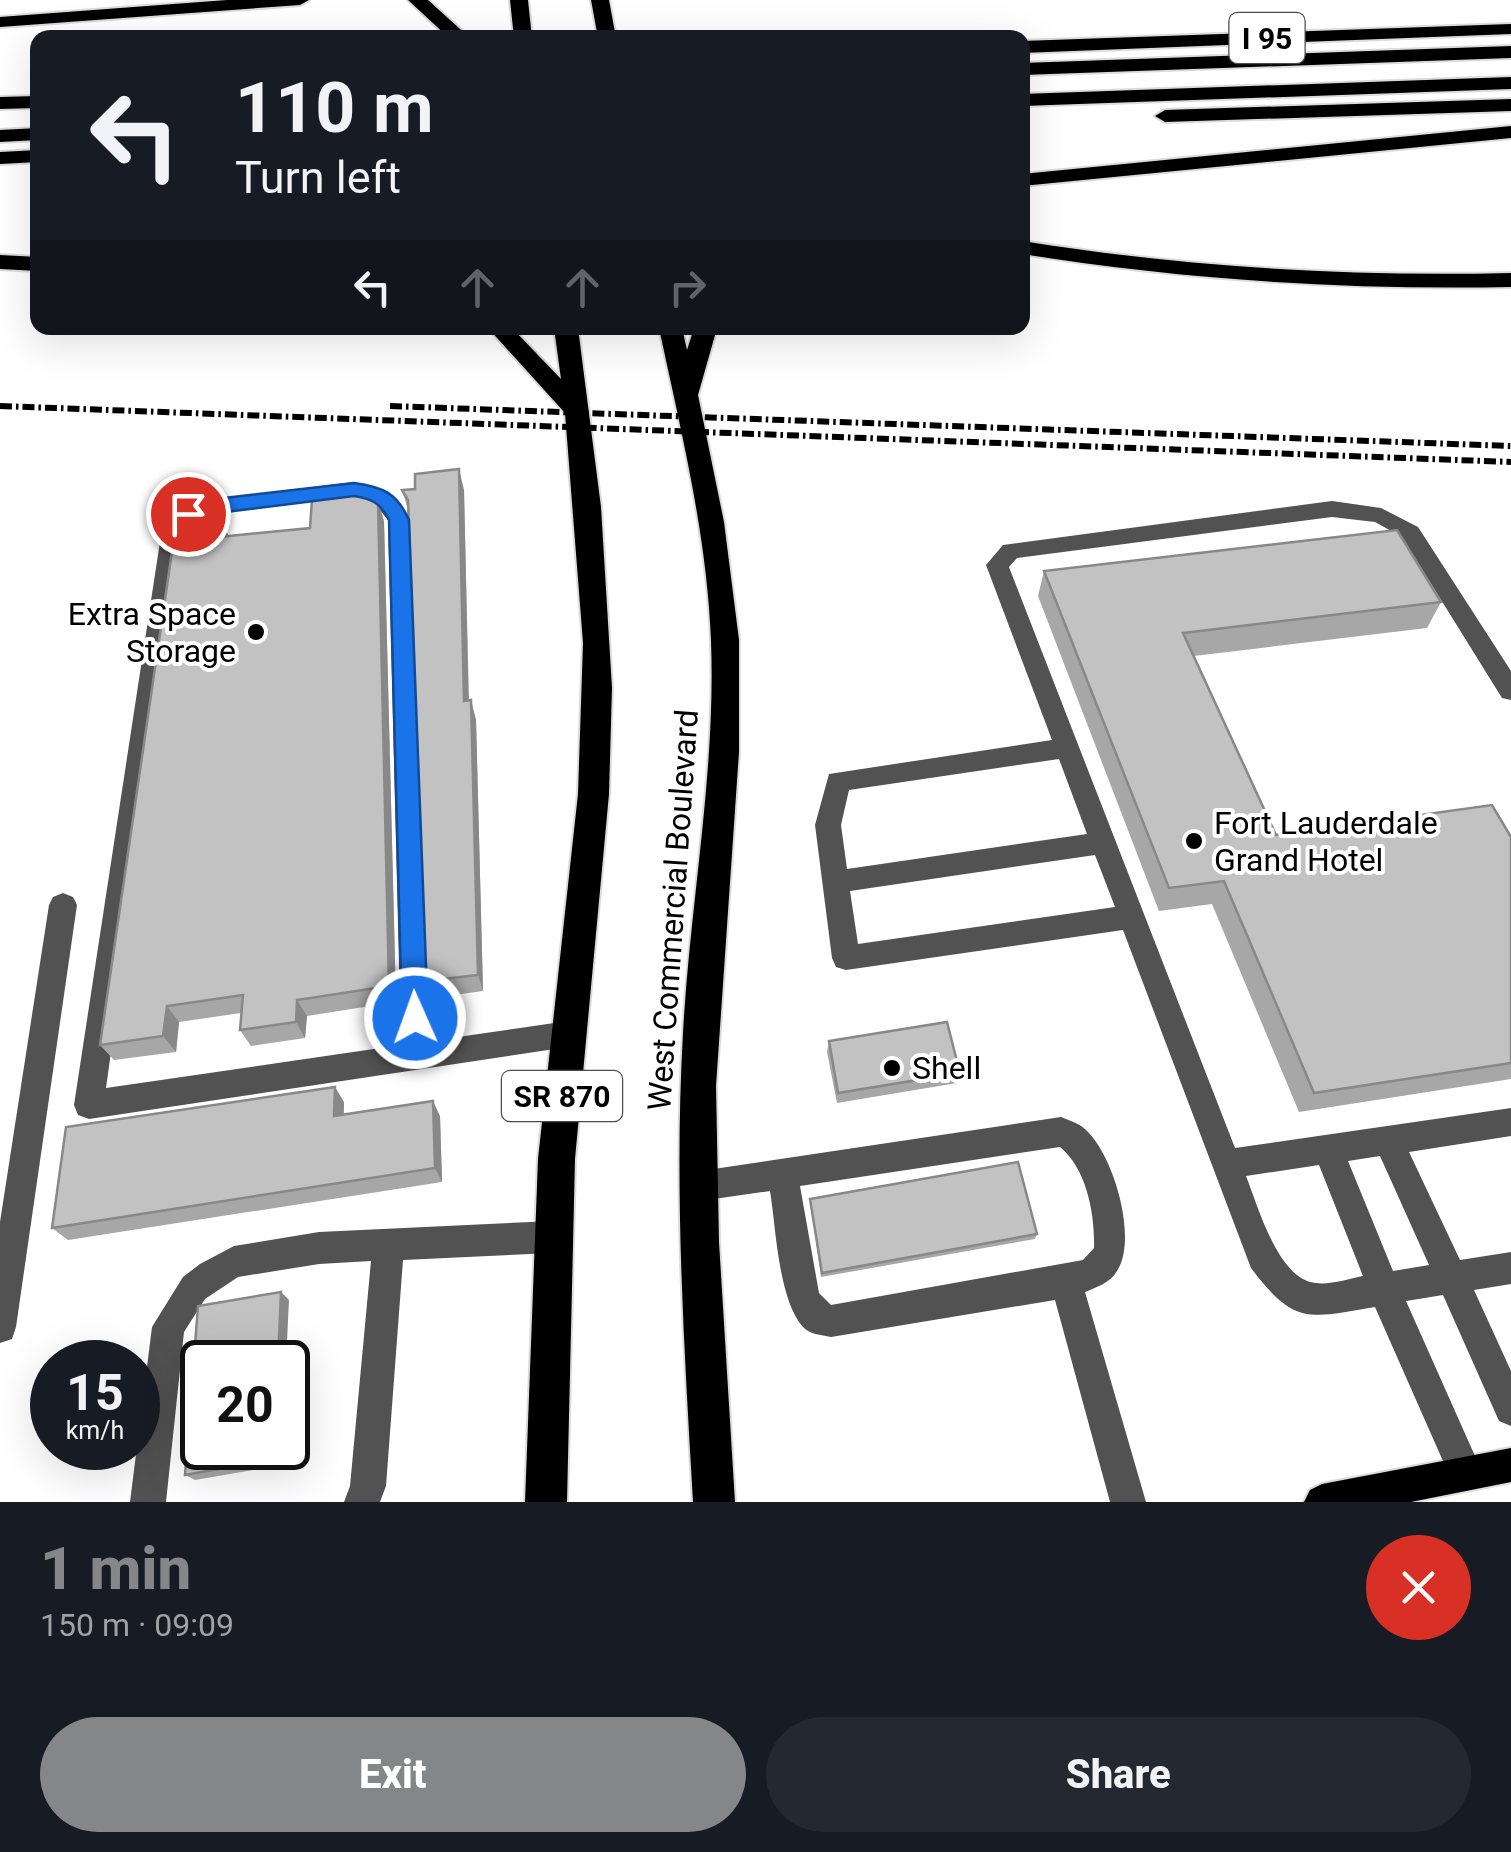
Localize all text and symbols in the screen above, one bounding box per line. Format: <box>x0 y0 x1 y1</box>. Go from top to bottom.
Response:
road number: I 95 <box>1230 13 1304 63</box>
text: 110 m <box>235 67 434 149</box>
icon: left <box>70 70 200 200</box>
text: Turn left <box>235 151 401 204</box>
icon: left <box>345 260 400 315</box>
icon: ahead <box>450 260 505 315</box>
icon: ahead <box>555 260 610 315</box>
icon: right <box>660 260 715 315</box>
pin <box>146 472 231 557</box>
icon: arrive <box>161 487 216 542</box>
place label: Extra Space Storage <box>68 595 236 670</box>
marker: Extra Space Storage <box>245 621 267 643</box>
street label: West Commercial Boulevard <box>640 708 706 1112</box>
place label: Fort Lauderdale Grand Hotel <box>1214 804 1438 879</box>
marker: Fort Lauderdale Grand Hotel <box>1183 830 1205 852</box>
position arrow <box>363 966 467 1070</box>
place label: Shell <box>912 1049 981 1087</box>
marker: Shell <box>881 1057 903 1079</box>
road number: SR 870 <box>502 1071 622 1121</box>
speed limit sign: 20 <box>180 1340 310 1470</box>
text: 15 <box>66 1364 124 1422</box>
text: km/h <box>66 1416 124 1445</box>
text: 1 min <box>40 1533 191 1604</box>
button: close <box>1366 1535 1471 1640</box>
text: 150 m · 09:09 <box>40 1606 234 1644</box>
button: Exit <box>40 1717 746 1832</box>
button: Share <box>766 1717 1471 1832</box>

